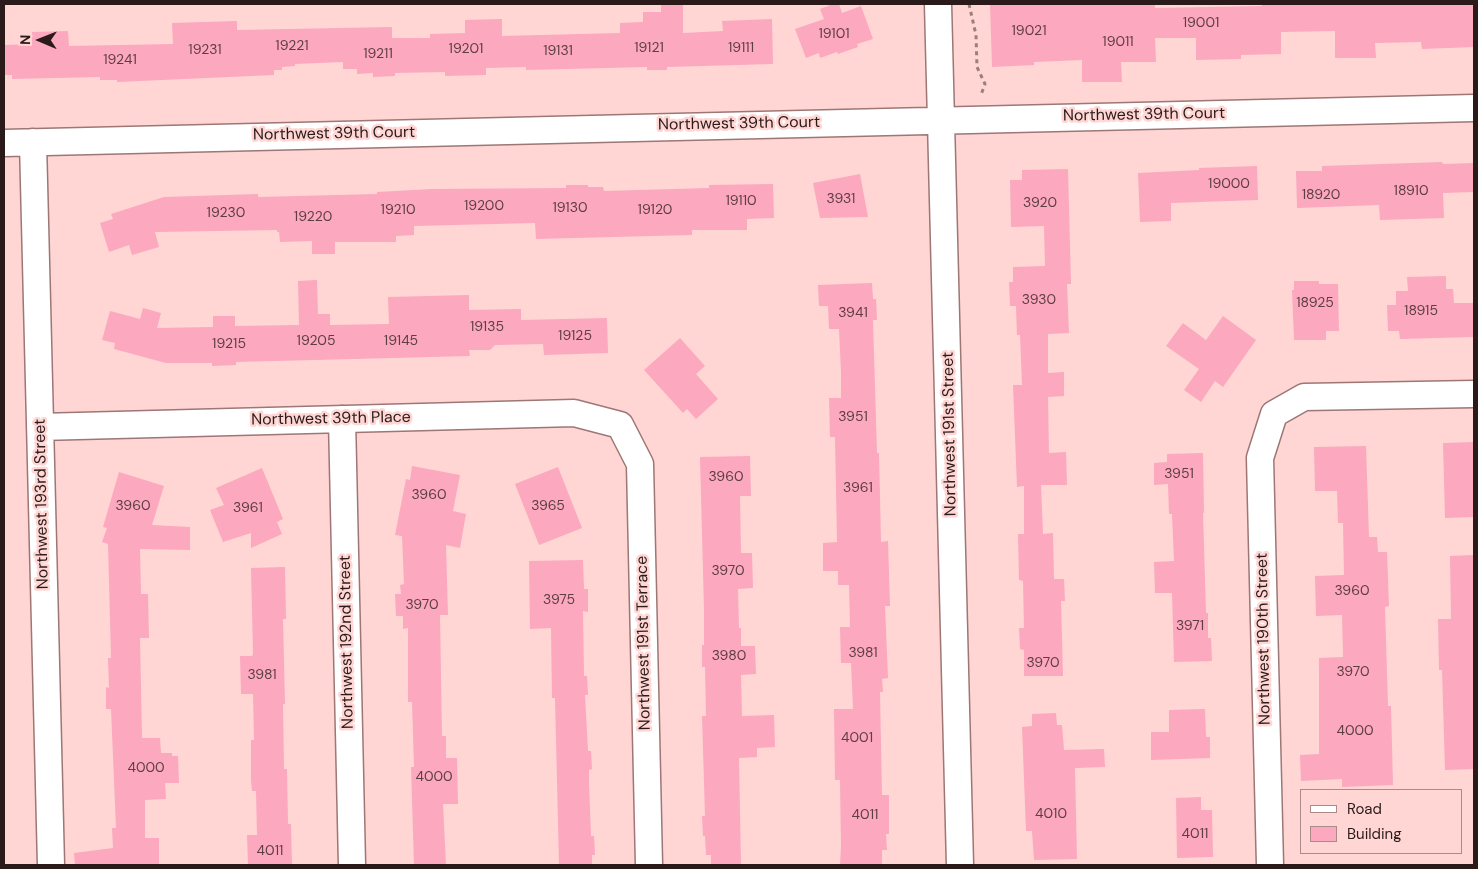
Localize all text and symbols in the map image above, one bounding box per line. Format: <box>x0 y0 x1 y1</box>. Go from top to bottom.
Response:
north arrow <box>15 15 65 65</box>
house number: 19001 <box>1183 15 1219 31</box>
house number: 19021 <box>1011 23 1047 39</box>
house number: 19101 <box>818 26 850 42</box>
text: N <box>16 34 34 45</box>
house number: 19011 <box>1102 34 1134 50</box>
house number: 19221 <box>275 38 309 54</box>
house number: 19121 <box>634 40 664 56</box>
house number: 19111 <box>728 40 754 56</box>
house number: 19201 <box>449 41 483 57</box>
house number: 19231 <box>188 42 222 58</box>
house number: 19131 <box>543 43 573 59</box>
house number: 19211 <box>363 46 393 62</box>
house number: 19241 <box>103 52 137 68</box>
street label: Northwest 39th Court <box>1063 104 1225 126</box>
street label: Northwest 39th Court <box>658 113 820 135</box>
street label: Northwest 39th Court <box>253 123 415 145</box>
house number: 19000 <box>1208 176 1250 192</box>
house number: 18910 <box>1394 183 1428 199</box>
house number: 18920 <box>1302 187 1340 203</box>
house number: 3931 <box>827 191 855 207</box>
house number: 19110 <box>725 193 757 209</box>
house number: 3920 <box>1023 195 1057 211</box>
house number: 19200 <box>464 198 504 214</box>
house number: 19130 <box>552 200 588 216</box>
house number: 19210 <box>381 202 415 218</box>
house number: 19120 <box>638 202 672 218</box>
house number: 19230 <box>207 205 245 221</box>
house number: 19220 <box>294 209 332 225</box>
house number: 3930 <box>1022 292 1056 308</box>
house number: 18925 <box>1296 295 1334 311</box>
house number: 18915 <box>1404 303 1438 319</box>
house number: 3941 <box>838 305 868 321</box>
house number: 19135 <box>470 319 504 335</box>
house number: 19125 <box>558 328 592 344</box>
house number: 19205 <box>297 333 335 349</box>
house number: 19145 <box>384 333 418 349</box>
house number: 19215 <box>212 336 246 352</box>
street label: Northwest 191st Street <box>939 352 961 516</box>
street label: Northwest 39th Place <box>251 408 411 430</box>
house number: 3951 <box>838 409 868 425</box>
street label: Northwest 193rd Street <box>31 419 53 589</box>
house number: 3951 <box>1164 466 1194 482</box>
house number: 3960 <box>708 469 744 485</box>
house number: 3961 <box>843 480 873 496</box>
house number: 3960 <box>411 487 447 503</box>
house number: 3960 <box>115 498 151 514</box>
house number: 3965 <box>531 498 565 514</box>
house number: 3961 <box>233 500 263 516</box>
street label: Northwest 190th Street <box>1253 553 1275 725</box>
street label: Northwest 192nd Street <box>336 555 358 729</box>
street label: Northwest 191st Terrace <box>633 556 655 730</box>
house number: 3970 <box>711 563 745 579</box>
house number: 3960 <box>1334 583 1370 599</box>
house number: 3975 <box>543 592 575 608</box>
house number: 3970 <box>405 597 439 613</box>
house number: 3971 <box>1176 618 1204 634</box>
house number: 3981 <box>848 645 878 661</box>
house number: 3980 <box>712 648 746 664</box>
house number: 3970 <box>1026 655 1060 671</box>
house number: 3970 <box>1336 664 1370 680</box>
house number: 3981 <box>247 667 277 683</box>
house number: 4000 <box>1336 723 1374 739</box>
house number: 4001 <box>841 730 873 746</box>
house number: 4000 <box>127 760 165 776</box>
house number: 4000 <box>415 769 453 785</box>
legend <box>1300 789 1463 854</box>
text: Road <box>1347 799 1382 819</box>
house number: 4010 <box>1035 806 1067 822</box>
house number: 4011 <box>852 807 878 823</box>
text: Building <box>1347 824 1402 844</box>
house number: 4011 <box>1182 826 1208 842</box>
house number: 4011 <box>257 843 283 859</box>

